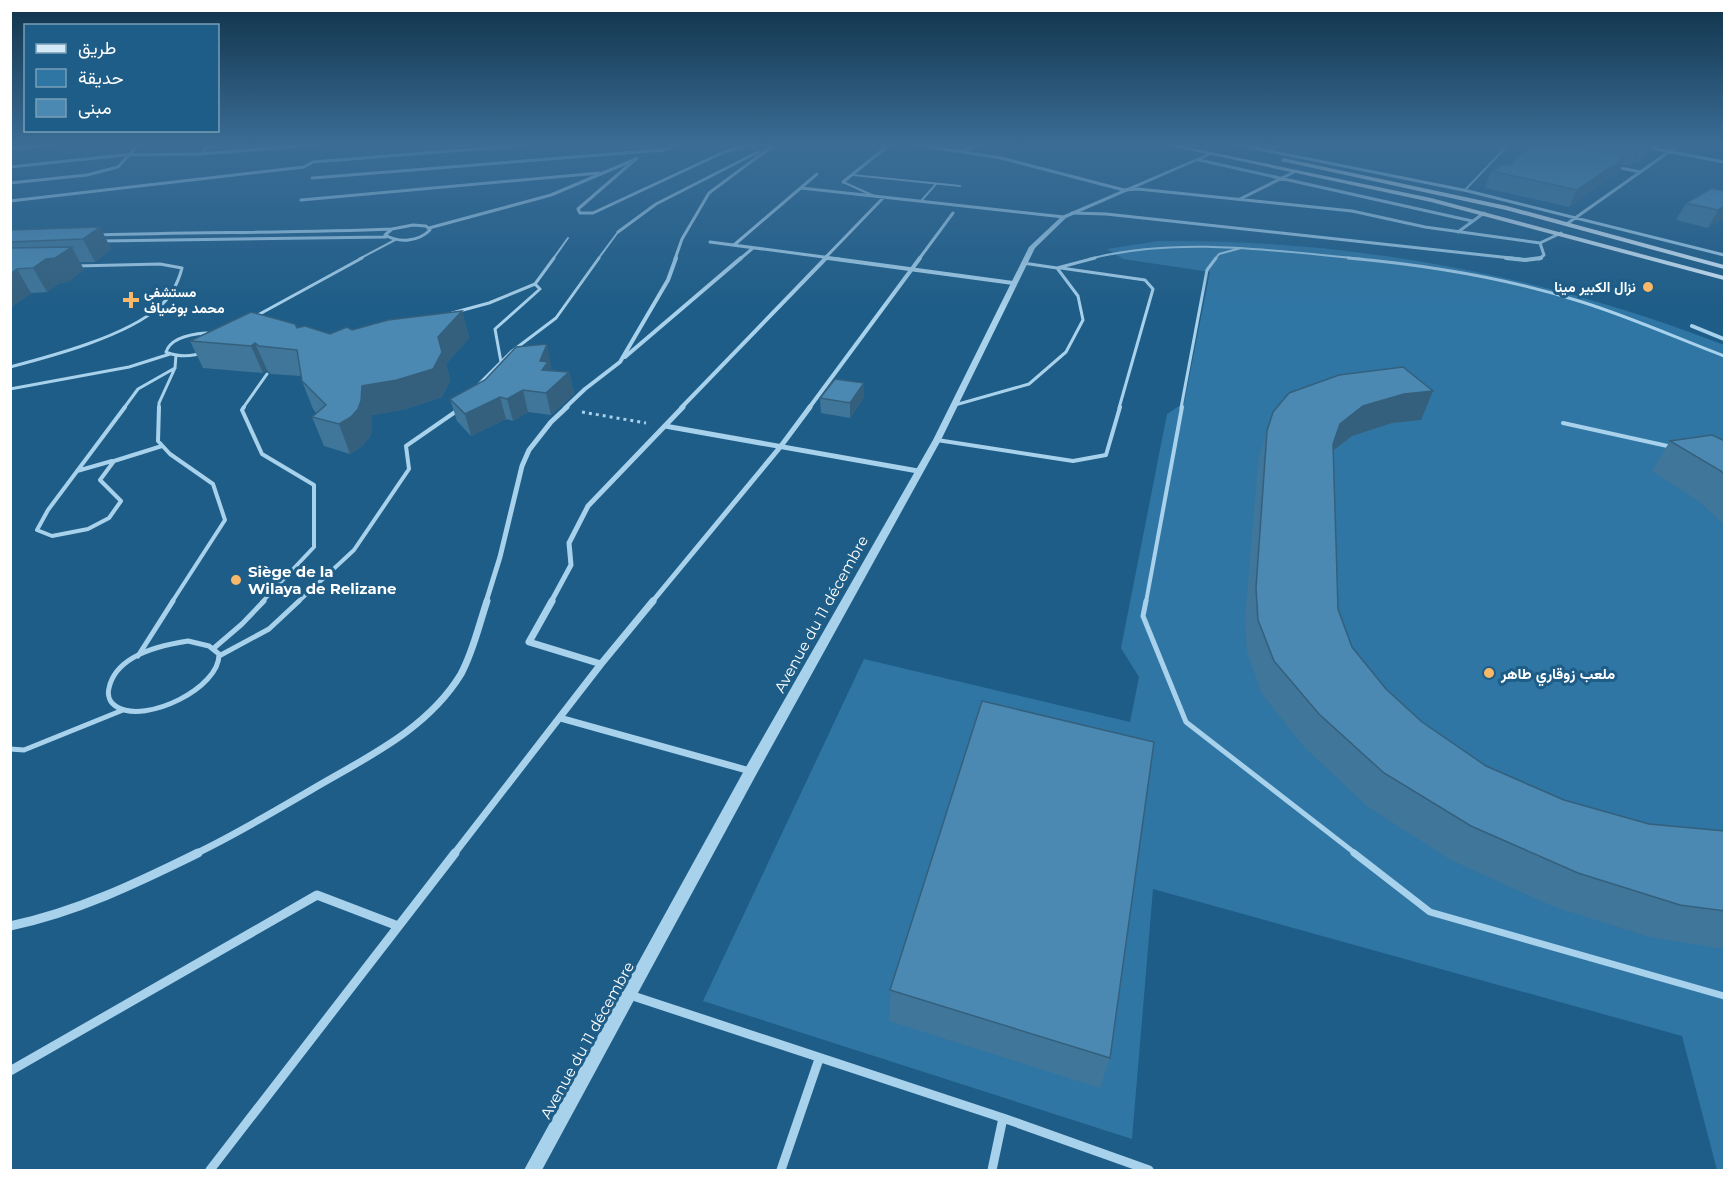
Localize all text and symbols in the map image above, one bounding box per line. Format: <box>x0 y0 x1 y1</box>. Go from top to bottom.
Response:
legend <box>24 24 219 132</box>
text: طريق <box>78 37 116 59</box>
text: حديقة <box>78 67 124 89</box>
text: مبنى <box>78 97 112 119</box>
place label: نزال الكبير مينا <box>1554 278 1636 296</box>
marker: نزال الكبير مينا <box>1641 280 1655 294</box>
place label: مستشفى محمد بوضياف <box>144 283 225 317</box>
marker: مستشفى محمد بوضياف <box>122 291 140 309</box>
street label: Avenue du 11 décembre <box>770 532 872 696</box>
place label: Siège de la Wilaya de Relizane <box>248 562 397 598</box>
marker: Siège de la Wilaya de Relizane <box>229 573 243 587</box>
place label: ملعب زوقاري طاهر <box>1500 664 1615 687</box>
marker: ملعب زوقاري طاهر <box>1482 666 1496 680</box>
street label: Avenue du 11 décembre <box>536 958 638 1122</box>

